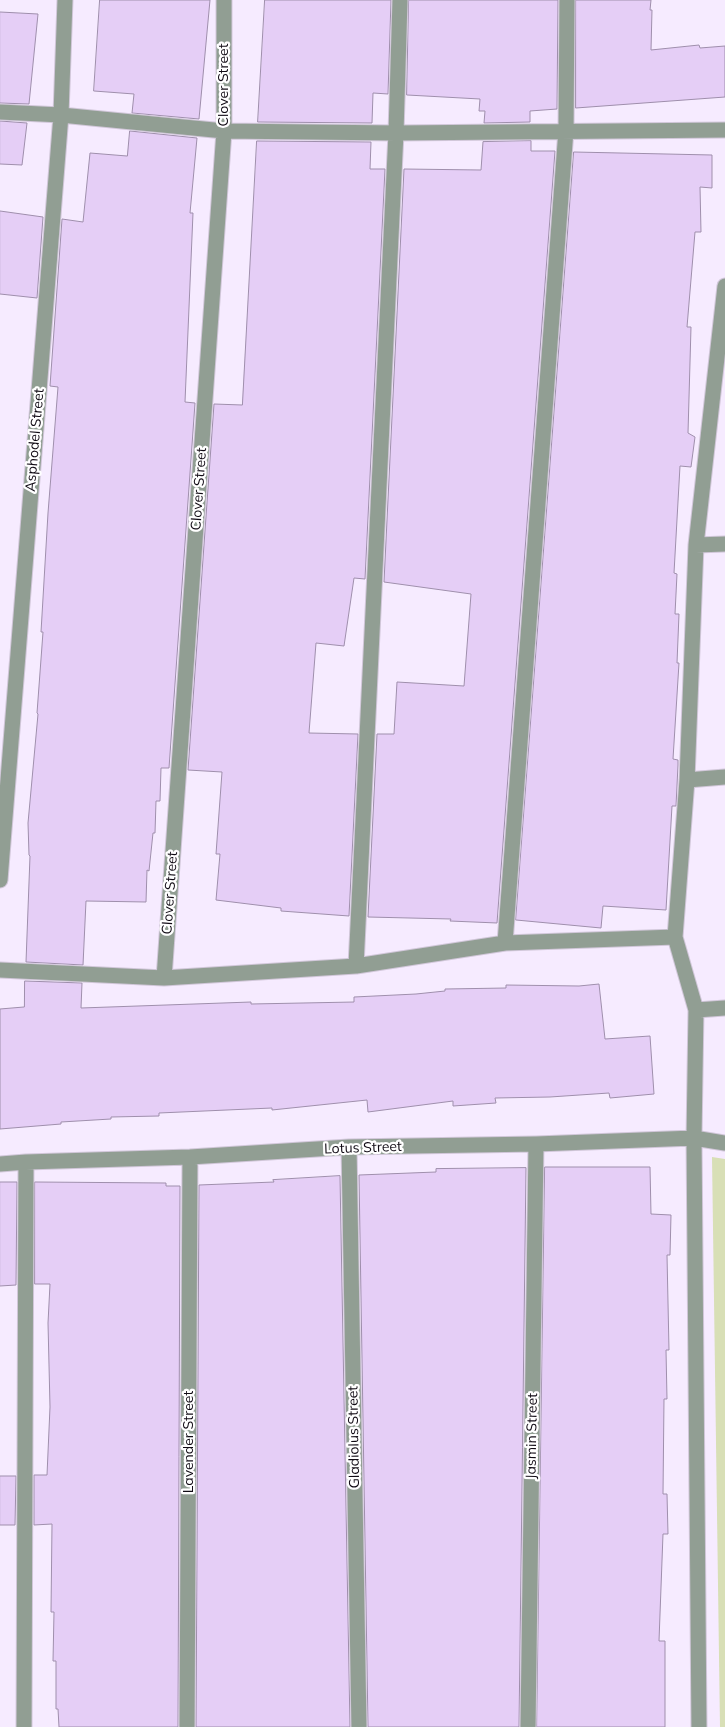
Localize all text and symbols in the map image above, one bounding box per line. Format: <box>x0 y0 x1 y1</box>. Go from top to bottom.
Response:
street label: Clover Street <box>216 43 232 127</box>
street label: Asphodel Street <box>22 388 48 492</box>
street label: Clover Street <box>188 447 210 531</box>
street label: Clover Street <box>159 851 181 935</box>
street label: Lotus Street <box>324 1138 402 1158</box>
street label: Gladiolus Street <box>345 1386 363 1488</box>
street label: Lavender Street <box>181 1391 197 1493</box>
street label: Jasmin Street <box>523 1393 541 1479</box>

